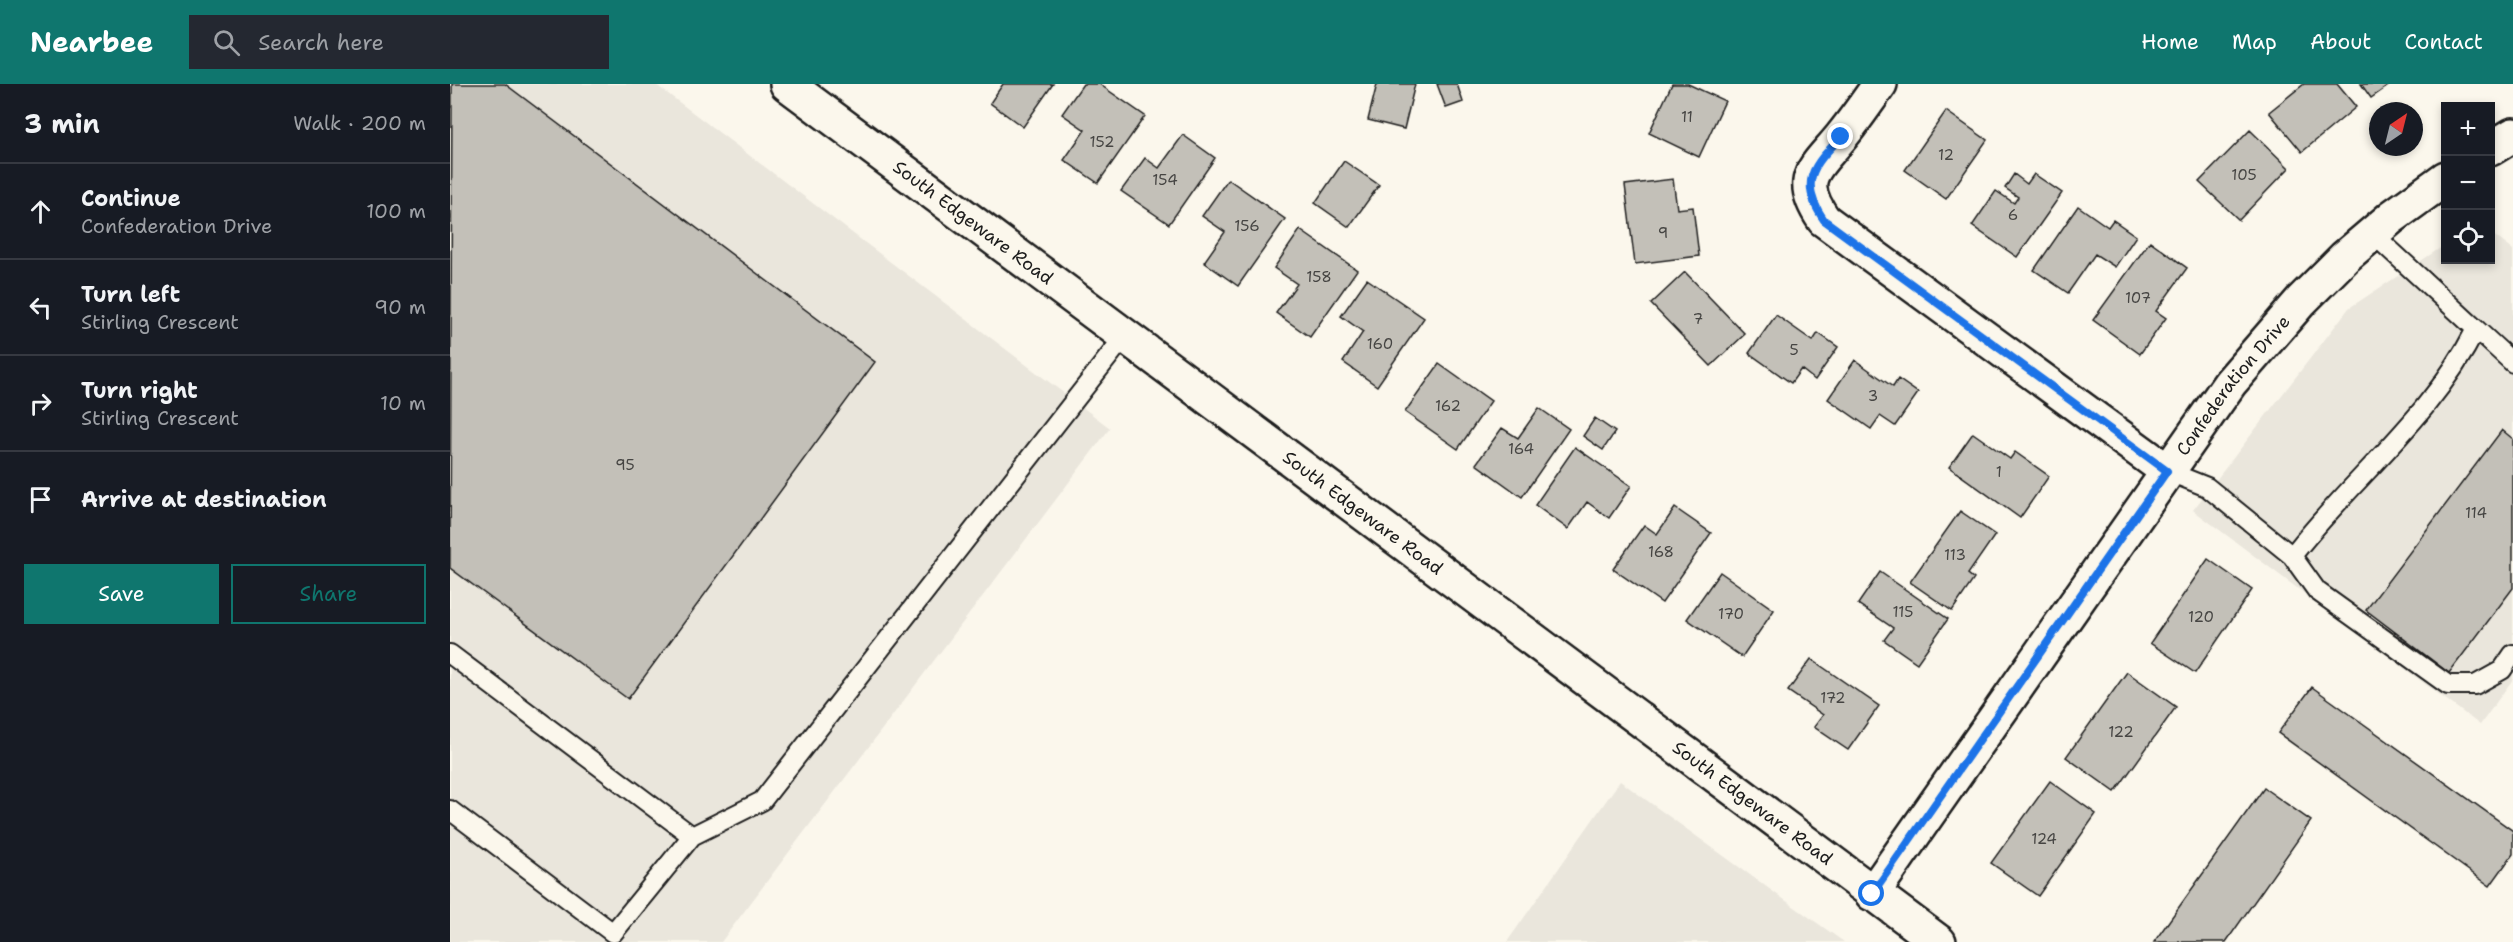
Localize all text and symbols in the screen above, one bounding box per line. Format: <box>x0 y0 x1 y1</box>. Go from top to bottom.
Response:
search box <box>189 15 609 69</box>
text: Nearbee <box>30 23 153 61</box>
icon: search <box>210 26 243 59</box>
text: Search here <box>258 28 384 57</box>
text: Home <box>2141 28 2199 56</box>
text: Map <box>2232 28 2277 56</box>
text: About <box>2310 28 2371 56</box>
text: Contact <box>2404 28 2483 56</box>
north arrow <box>2369 102 2423 156</box>
map controls <box>2441 102 2495 264</box>
button: + <box>2441 102 2495 156</box>
text: 3 min <box>24 106 100 141</box>
house number: 11 <box>1681 107 1693 127</box>
text: Walk · 200 m <box>293 110 426 136</box>
route end <box>1827 123 1853 149</box>
house number: 152 <box>1090 132 1114 152</box>
house number: 12 <box>1938 145 1954 165</box>
street label: South Edgeware Road <box>888 155 1058 290</box>
button: − <box>2441 156 2495 210</box>
house number: 105 <box>2231 165 2257 185</box>
house number: 154 <box>1152 170 1178 190</box>
text: Continue <box>81 184 181 213</box>
icon: ahead <box>24 195 57 228</box>
text: 100 m <box>366 198 426 224</box>
house number: 6 <box>2008 205 2018 225</box>
button: locate <box>2441 210 2495 264</box>
text: Confederation Drive <box>81 213 272 239</box>
house number: 156 <box>1234 216 1260 236</box>
house number: 9 <box>1658 223 1668 243</box>
house number: 158 <box>1306 267 1332 287</box>
text: Turn left <box>81 280 180 309</box>
house number: 107 <box>2125 288 2151 308</box>
icon: left <box>24 291 57 324</box>
text: 90 m <box>374 294 426 320</box>
text: Stirling Crescent <box>81 309 239 335</box>
house number: 7 <box>1693 309 1703 329</box>
street label: Confederation Drive <box>2171 310 2296 460</box>
house number: 160 <box>1367 334 1393 354</box>
house number: 5 <box>1789 340 1799 360</box>
text: Turn right <box>81 376 198 405</box>
house number: 3 <box>1868 386 1878 406</box>
icon: right <box>24 387 57 420</box>
text: 10 m <box>380 390 426 416</box>
house number: 162 <box>1435 396 1461 416</box>
text: Stirling Crescent <box>81 405 239 431</box>
house number: 164 <box>1508 439 1534 459</box>
street label: South Edgeware Road <box>1278 445 1448 580</box>
house number: 95 <box>615 455 635 475</box>
house number: 1 <box>1996 462 2002 482</box>
icon: arrive <box>24 483 57 516</box>
text: Arrive at destination <box>81 485 327 514</box>
house number: 114 <box>2465 503 2487 523</box>
house number: 168 <box>1648 542 1674 562</box>
house number: 113 <box>1944 545 1966 565</box>
button: Save <box>24 564 219 624</box>
button: Share <box>231 564 426 624</box>
house number: 115 <box>1893 602 1913 622</box>
house number: 170 <box>1718 604 1744 624</box>
house number: 120 <box>2188 607 2214 627</box>
house number: 172 <box>1820 688 1846 708</box>
house number: 122 <box>2108 722 2134 742</box>
street label: South Edgeware Road <box>1668 736 1838 871</box>
house number: 124 <box>2031 829 2057 849</box>
route start <box>1858 880 1884 906</box>

